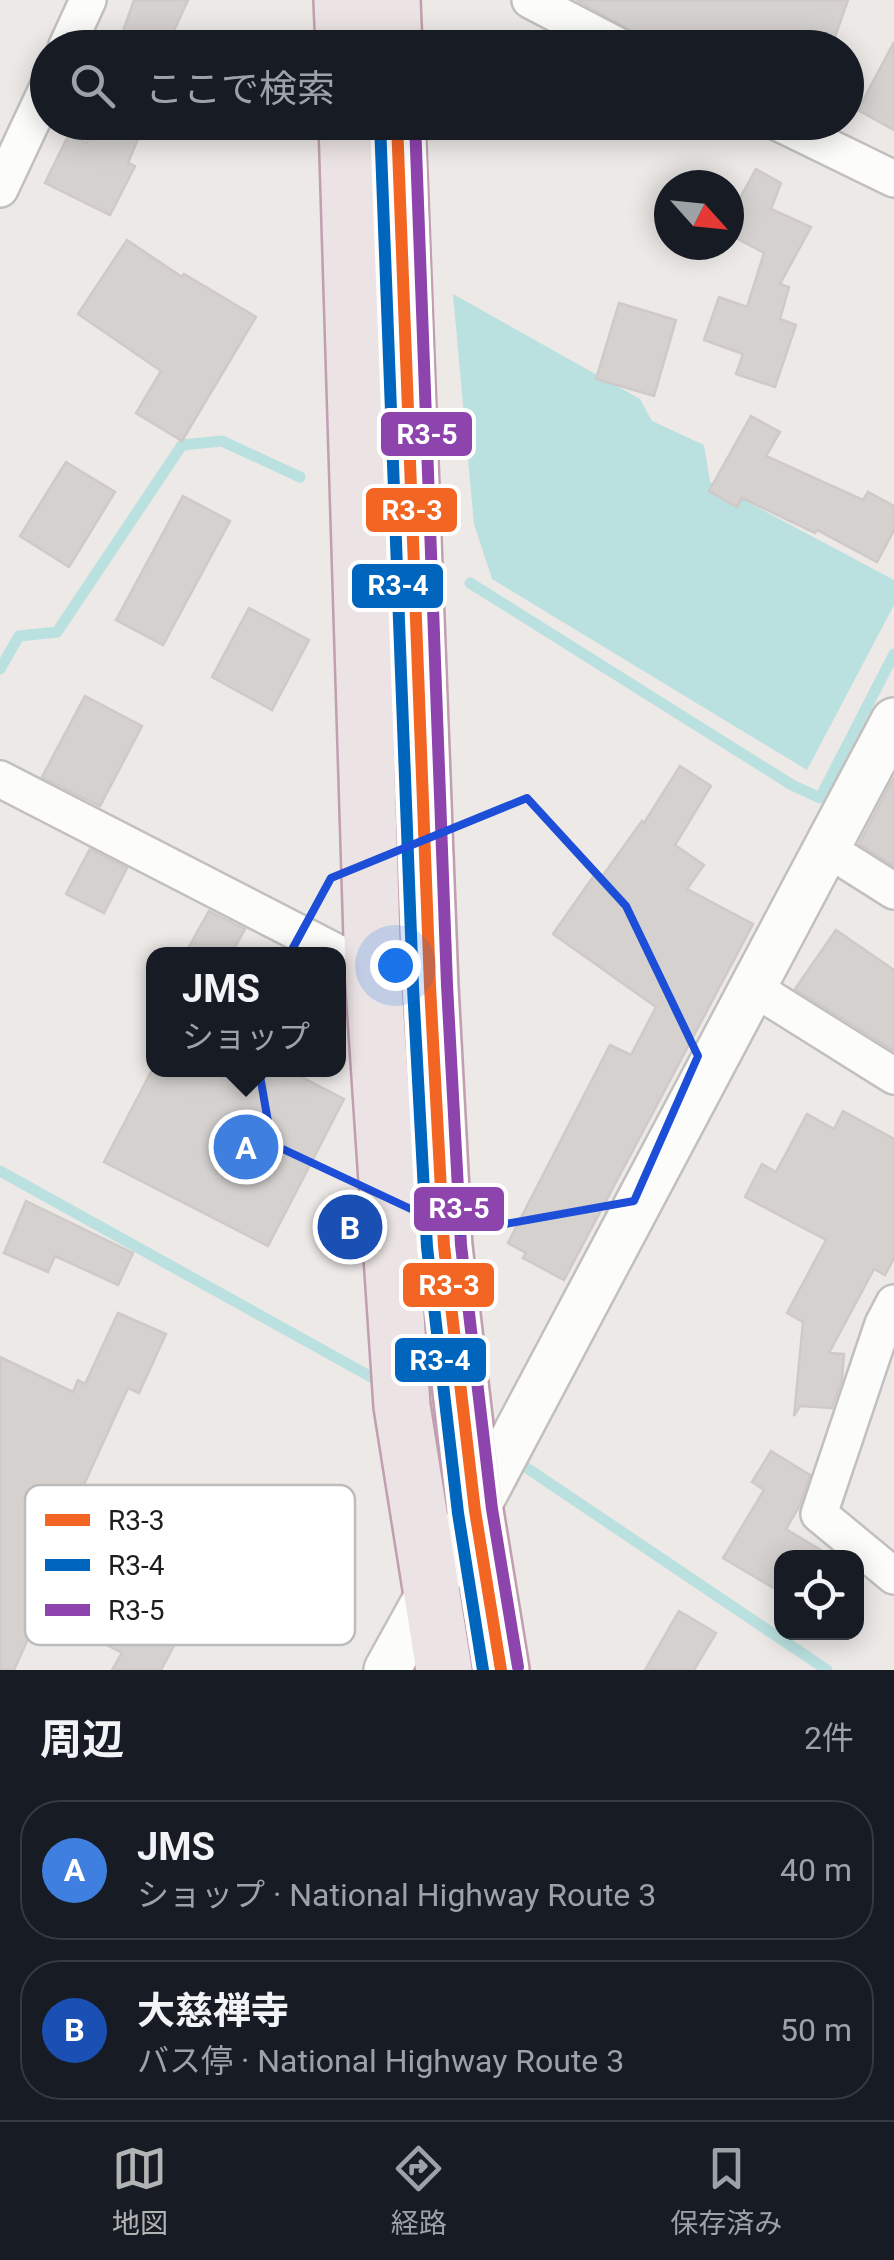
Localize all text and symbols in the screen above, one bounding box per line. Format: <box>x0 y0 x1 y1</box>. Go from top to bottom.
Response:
search box <box>30 30 864 140</box>
icon: search <box>65 58 120 113</box>
text: ここで検索 <box>145 67 335 111</box>
north arrow <box>654 170 744 260</box>
line badge: R3-5 <box>379 410 474 458</box>
text: R3-5 <box>396 418 458 451</box>
line badge: R3-3 <box>364 486 459 534</box>
text: R3-3 <box>381 494 443 527</box>
line badge: R3-4 <box>350 562 445 610</box>
text: R3-4 <box>367 569 429 602</box>
your location <box>370 940 421 991</box>
popup <box>146 947 346 1077</box>
text: JMS <box>182 967 260 1011</box>
text: ショップ <box>182 1018 310 1056</box>
pin: A <box>214 1110 278 1184</box>
line badge: R3-5 <box>412 1185 506 1233</box>
pin: B <box>318 1190 382 1264</box>
text: R3-5 <box>428 1192 490 1225</box>
line badge: R3-3 <box>401 1261 496 1309</box>
text: R3-3 <box>418 1269 480 1302</box>
line badge: R3-4 <box>393 1336 488 1384</box>
text: R3-4 <box>409 1344 471 1377</box>
legend <box>25 1485 355 1645</box>
text: R3-3 <box>108 1504 164 1537</box>
text: R3-4 <box>108 1549 165 1582</box>
map controls <box>774 1550 864 1640</box>
button: locate <box>774 1550 864 1640</box>
text: R3-5 <box>108 1594 164 1627</box>
text: 周辺 <box>40 1715 124 1764</box>
text: 2件 <box>804 1719 854 1757</box>
text: JMS <box>137 1825 215 1869</box>
text: A <box>64 1851 85 1889</box>
text: 40 m <box>780 1851 852 1889</box>
text: ショップ · National Highway Route 3 <box>137 1876 656 1914</box>
text: 大慈禅寺 <box>137 1989 289 2033</box>
text: B <box>64 2011 85 2049</box>
text: 50 m <box>780 2011 852 2049</box>
text: バス停 · National Highway Route 3 <box>137 2042 624 2080</box>
tab: 地図 <box>112 2141 168 2241</box>
tab: 経路 <box>391 2141 447 2241</box>
tab: 保存済み <box>670 2141 782 2241</box>

